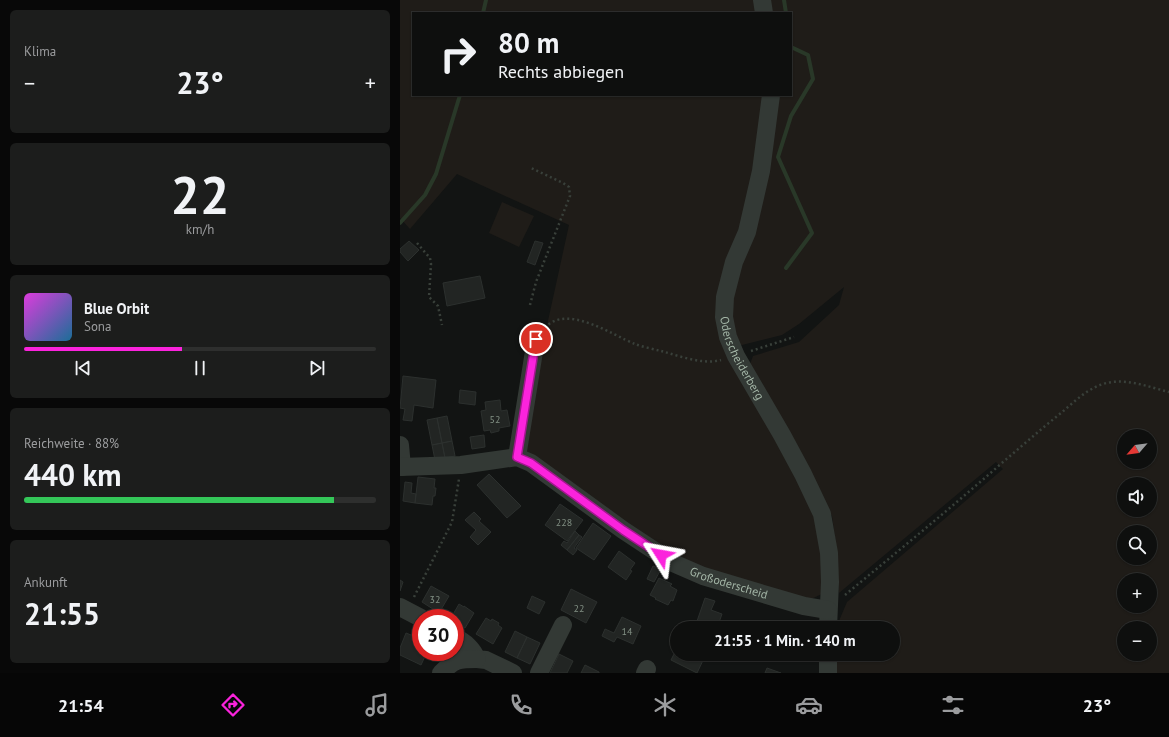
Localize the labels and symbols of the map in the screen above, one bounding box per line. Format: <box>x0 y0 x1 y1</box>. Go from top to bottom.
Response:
street label: Oderscheiderberg <box>717 315 768 402</box>
pin <box>519 322 553 356</box>
house number: 52 <box>490 413 500 426</box>
north arrow <box>1117 429 1157 469</box>
house number: 228 <box>556 516 572 529</box>
position arrow <box>640 534 682 576</box>
street label: Großoderscheid <box>688 563 770 602</box>
house number: 32 <box>430 593 440 606</box>
house number: 22 <box>574 602 584 615</box>
speed limit sign: 30 <box>412 609 464 661</box>
house number: 14 <box>622 625 633 638</box>

